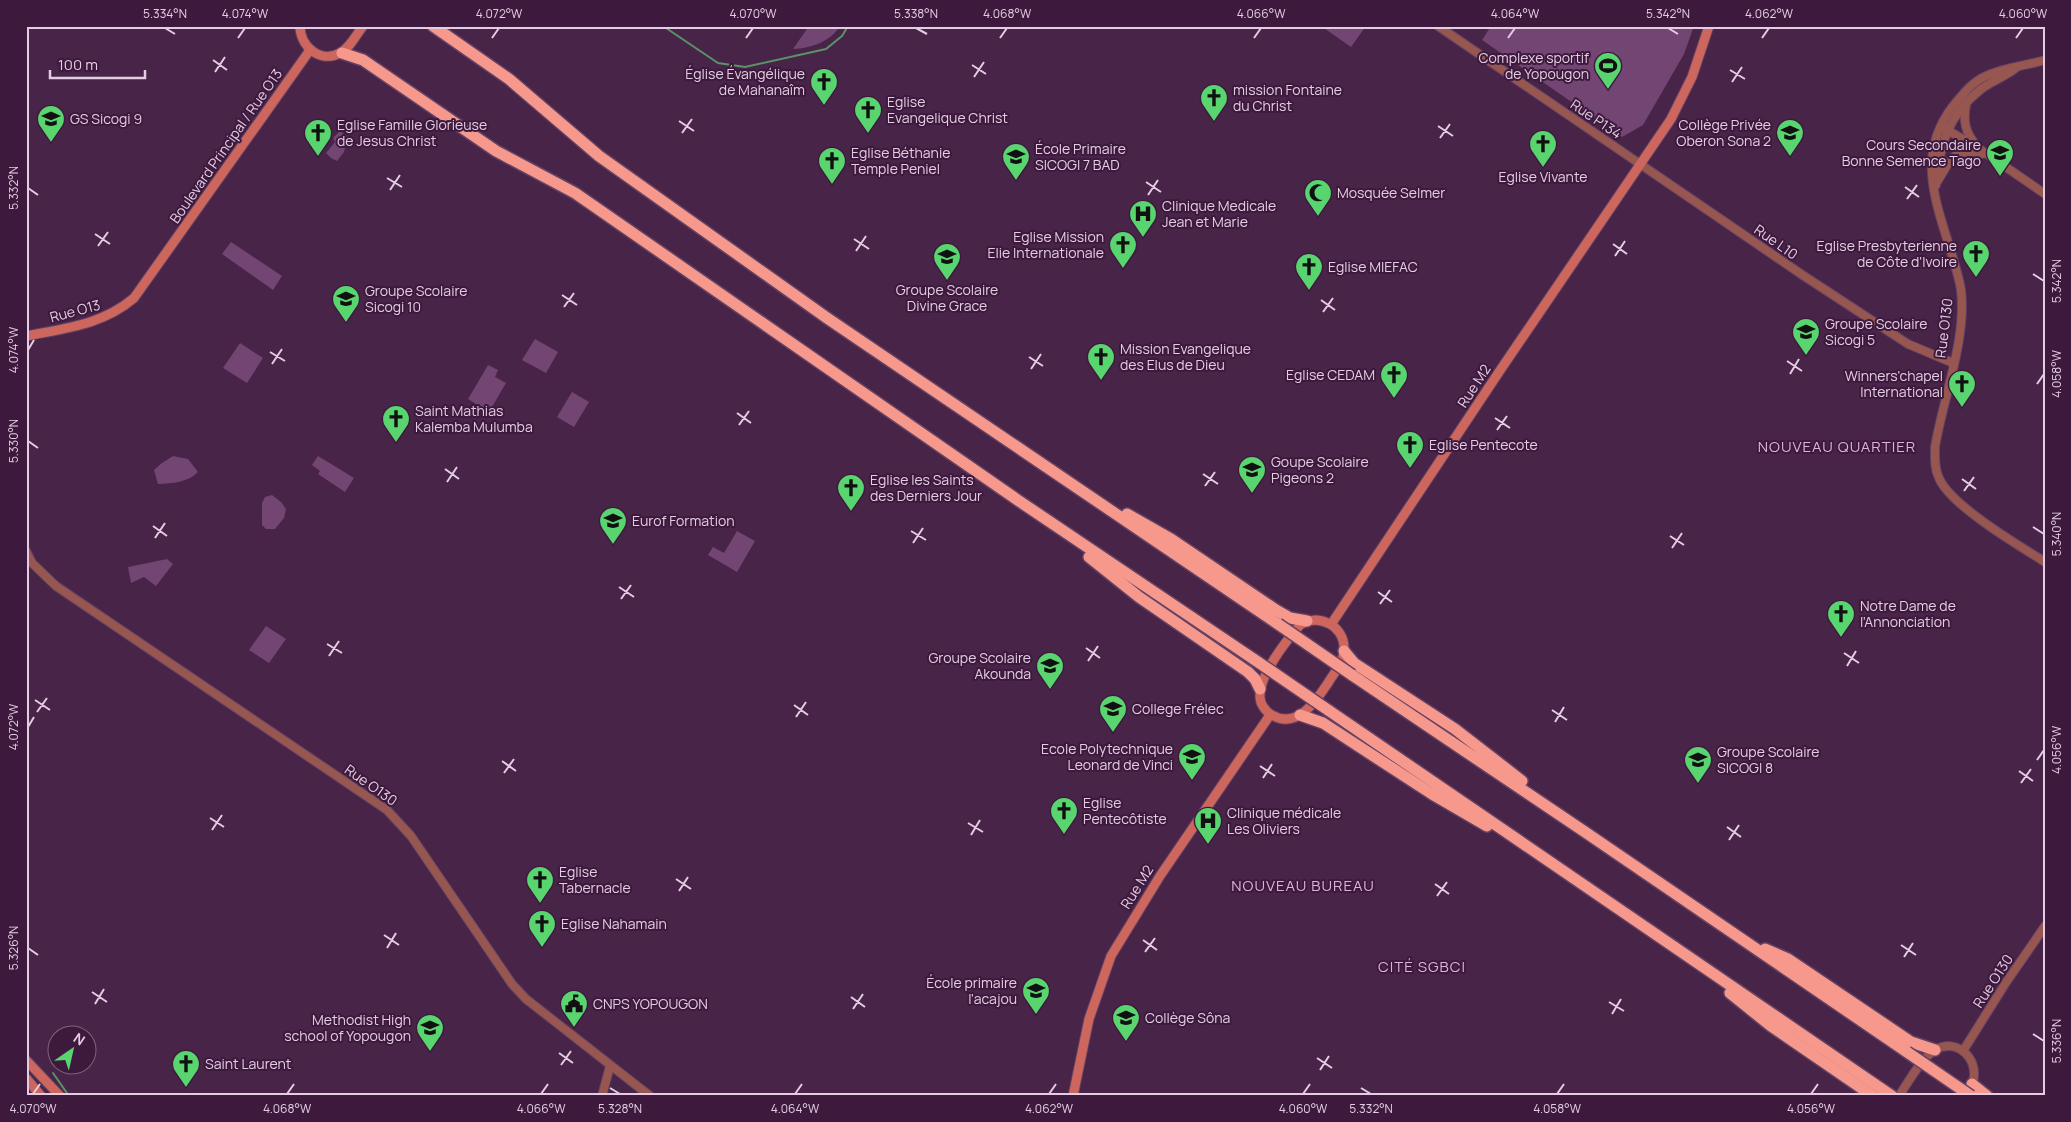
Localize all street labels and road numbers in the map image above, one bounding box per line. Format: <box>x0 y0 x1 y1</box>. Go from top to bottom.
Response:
street label: Boulevard Principal / Rue O13 <box>165 65 286 227</box>
street label: Rue P134 <box>1567 94 1626 143</box>
street label: Rue L10 <box>1751 220 1802 264</box>
street label: Rue O13 <box>48 295 102 326</box>
street label: Rue O130 <box>1930 297 1957 359</box>
street label: Rue M2 <box>1453 360 1495 411</box>
street label: Rue O130 <box>341 760 401 810</box>
street label: Rue M2 <box>1116 861 1157 912</box>
street label: Rue O130 <box>1968 950 2017 1011</box>

